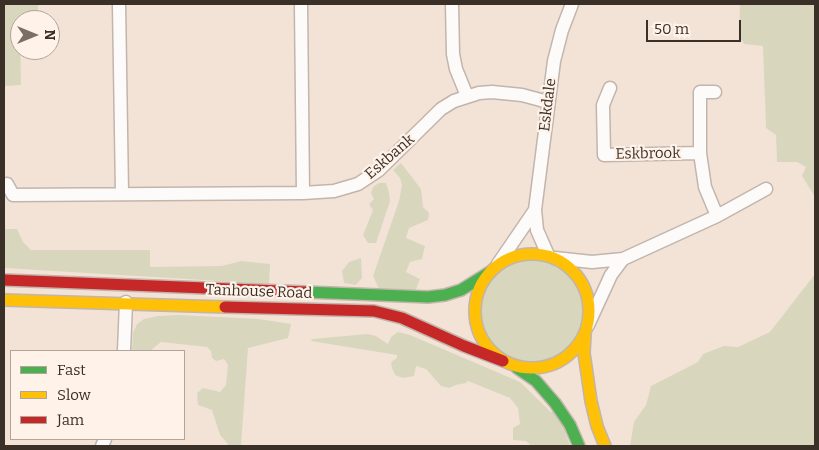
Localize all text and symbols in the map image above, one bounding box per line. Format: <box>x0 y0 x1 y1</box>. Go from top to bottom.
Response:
north arrow <box>10 10 60 60</box>
scale bar <box>649 10 744 42</box>
text: 50 m <box>654 20 689 38</box>
text: N <box>41 30 58 40</box>
street label: Eskdale <box>536 77 560 133</box>
street label: Eskbank <box>362 131 418 183</box>
street label: Eskbrook <box>615 144 681 164</box>
street label: Tanhouse Road <box>205 281 313 303</box>
legend <box>10 350 185 440</box>
text: Fast <box>57 361 86 379</box>
text: Slow <box>57 386 91 404</box>
text: Jam <box>57 411 84 429</box>

